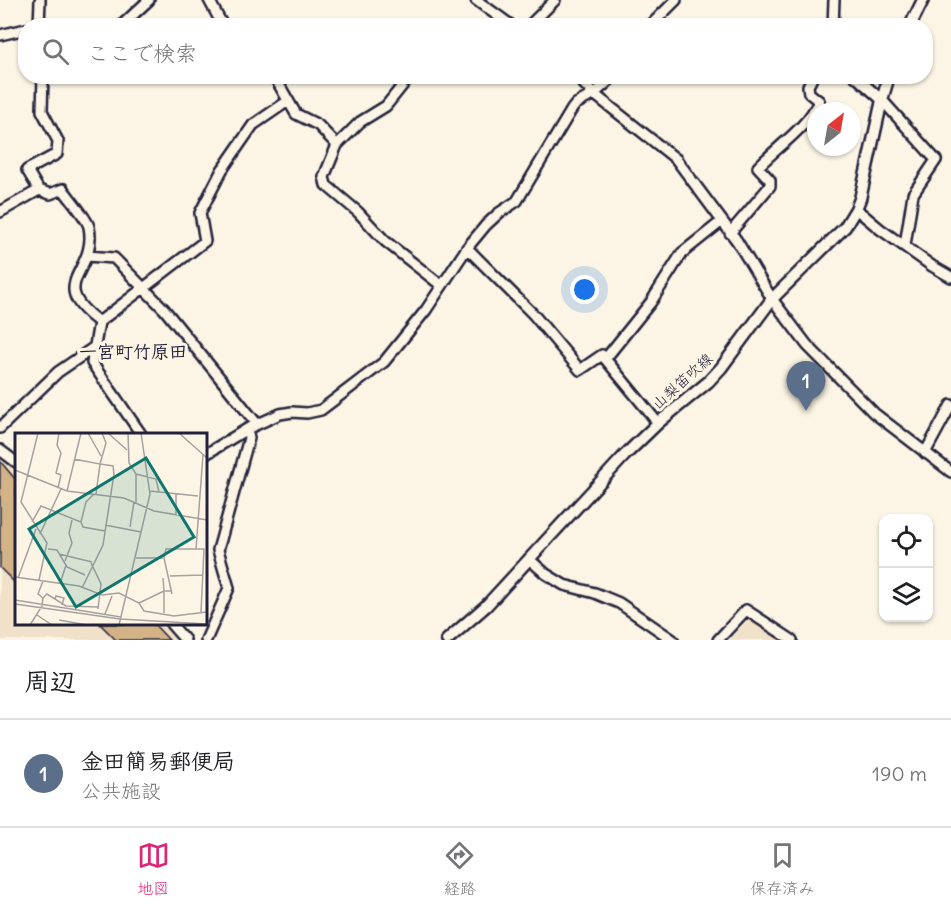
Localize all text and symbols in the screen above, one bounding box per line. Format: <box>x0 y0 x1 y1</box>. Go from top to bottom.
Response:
search box <box>18 18 933 84</box>
icon: search <box>39 35 72 68</box>
text: ここで検索 <box>87 39 197 67</box>
north arrow <box>807 102 861 156</box>
your location <box>570 275 599 304</box>
district label: 一宮町竹原田 <box>79 340 187 363</box>
street label: 山梨笛吹線 <box>648 349 716 413</box>
pin: 1 <box>786 362 826 411</box>
inset map <box>15 433 207 625</box>
map controls <box>879 514 933 622</box>
button: locate <box>879 514 933 568</box>
button: layers <box>879 568 933 622</box>
text: 周辺 <box>24 665 76 698</box>
text: 金田簡易郵便局 <box>81 747 235 775</box>
text: 1 <box>40 761 47 786</box>
text: 190 m <box>872 761 927 786</box>
text: 公共施設 <box>81 778 161 803</box>
tab: 地図 <box>137 839 170 899</box>
tab: 経路 <box>443 839 476 899</box>
tab: 保存済み <box>750 839 814 899</box>

